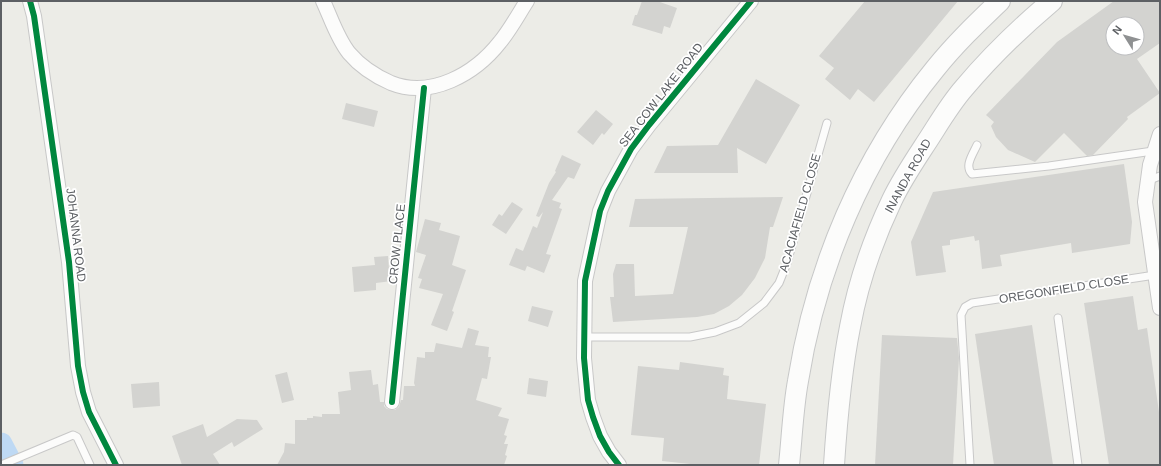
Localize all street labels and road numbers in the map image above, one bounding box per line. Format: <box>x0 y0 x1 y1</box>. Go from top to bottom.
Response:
street label: SEA COW LAKE ROAD <box>616 40 706 150</box>
street label: INANDA ROAD <box>882 136 934 216</box>
street label: ACACIAFIELD CLOSE <box>776 152 824 274</box>
street label: JOHANNA ROAD <box>63 187 89 283</box>
street label: CROW PLACE <box>386 203 408 285</box>
street label: OREGONFIELD CLOSE <box>998 272 1130 306</box>

